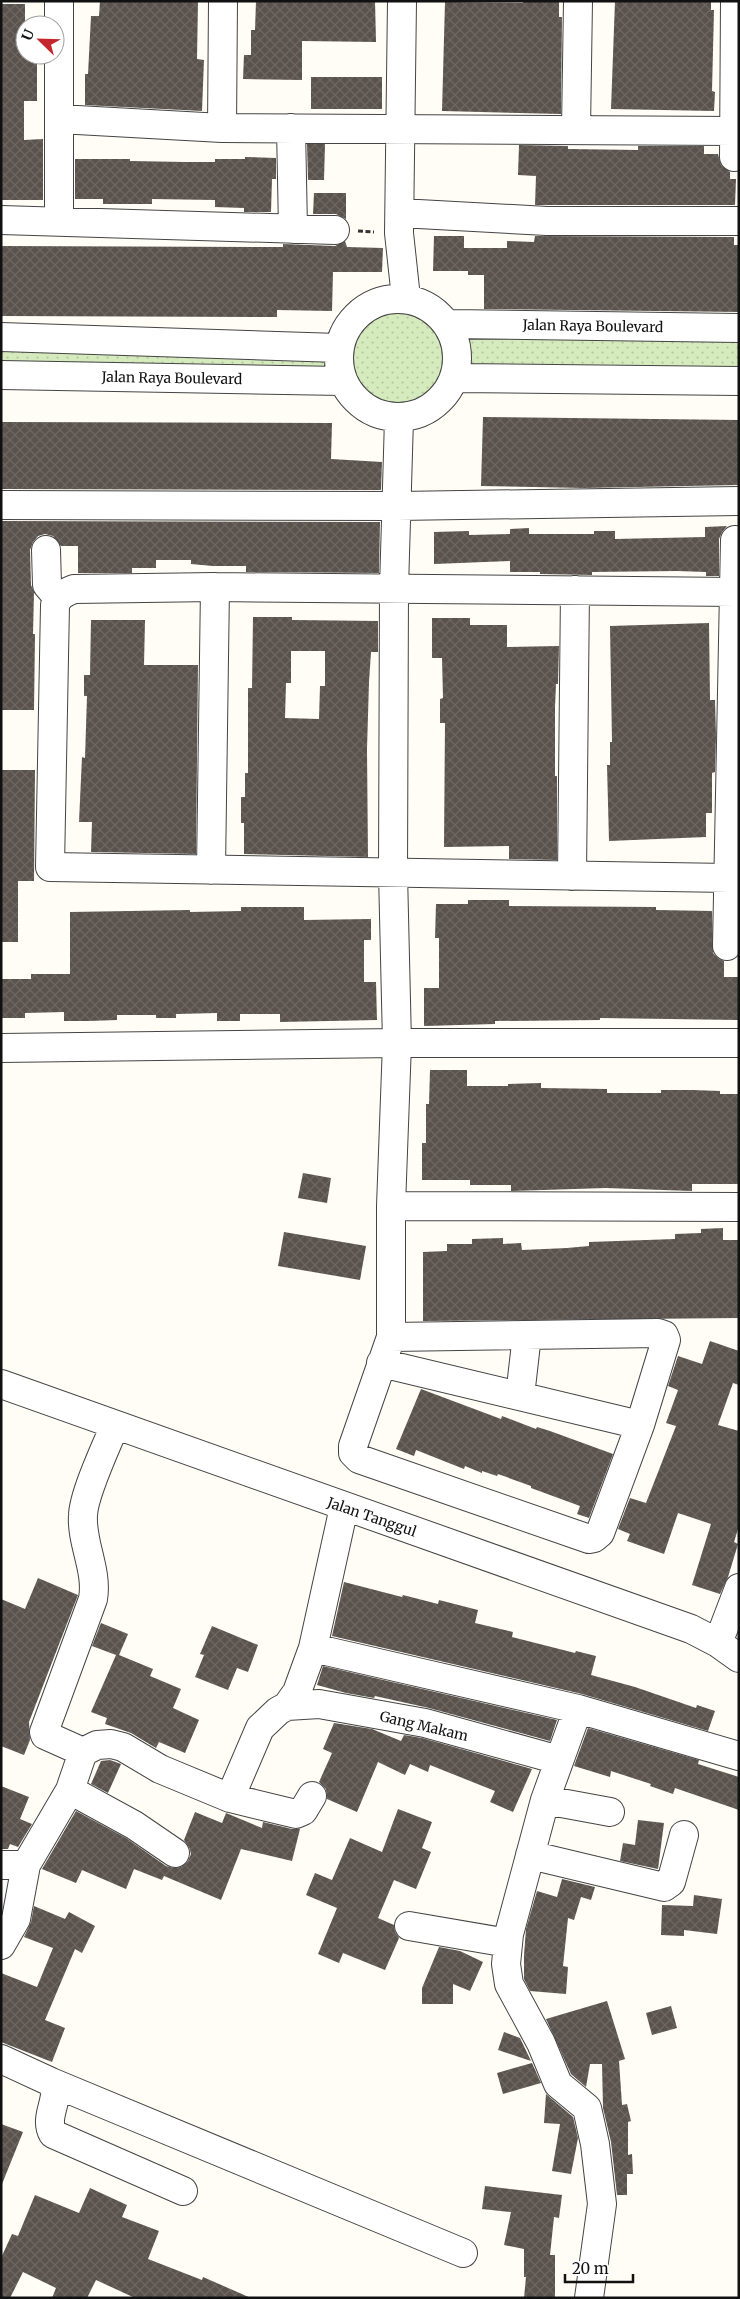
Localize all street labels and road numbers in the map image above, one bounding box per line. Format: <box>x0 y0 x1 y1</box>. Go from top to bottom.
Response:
street label: Jalan Raya Boulevard <box>521 316 664 336</box>
street label: Jalan Raya Boulevard <box>100 368 243 388</box>
street label: Jalan Tanggul <box>324 1493 420 1541</box>
street label: Gang Makam <box>378 1707 470 1745</box>

